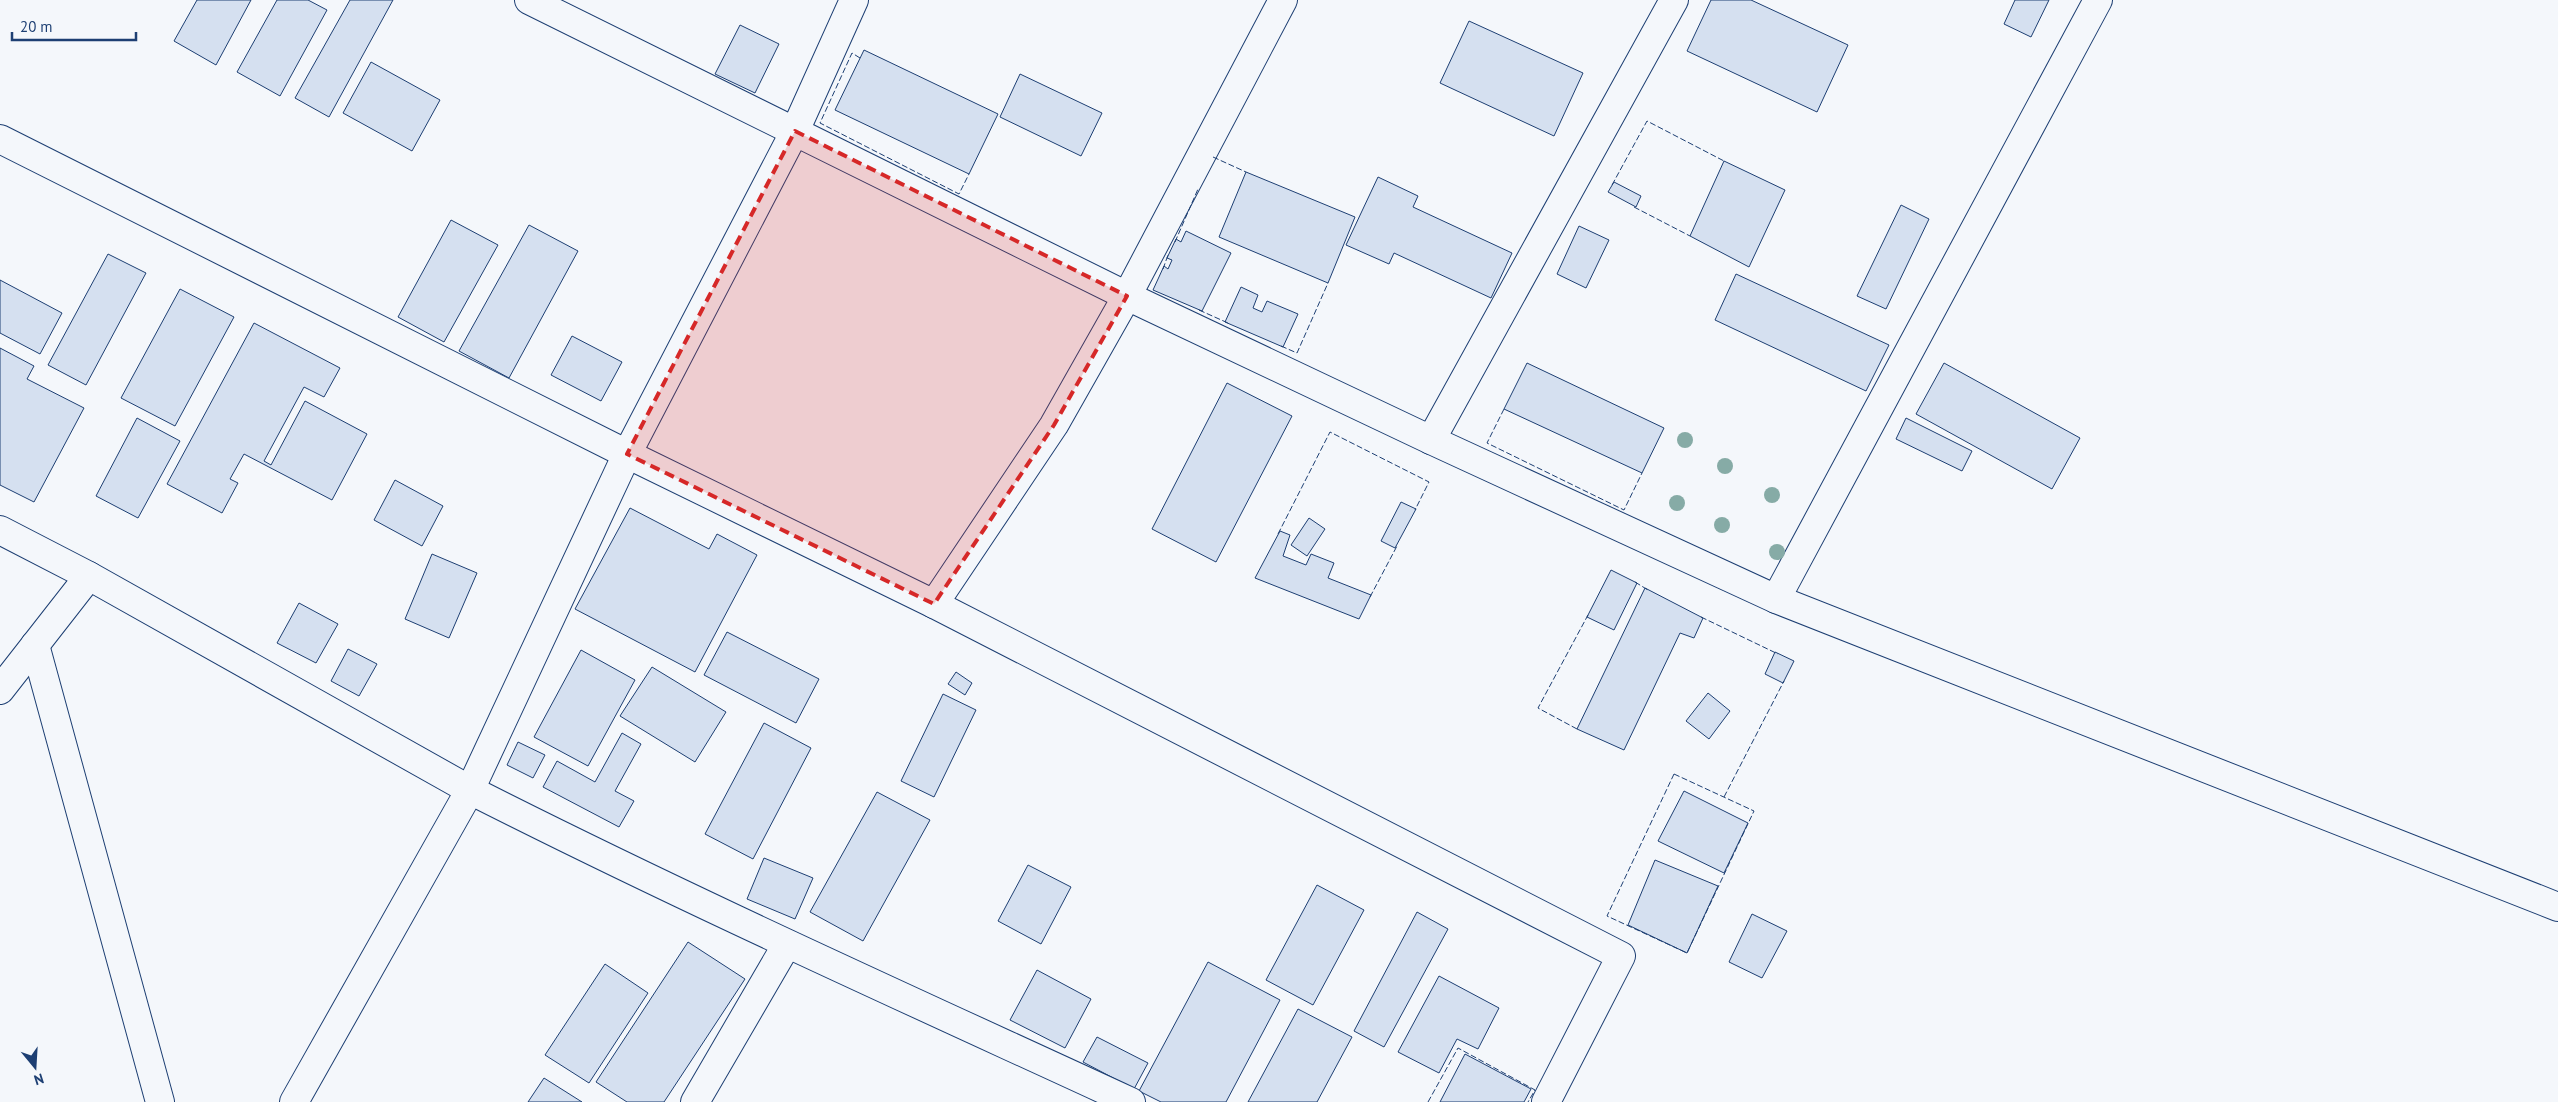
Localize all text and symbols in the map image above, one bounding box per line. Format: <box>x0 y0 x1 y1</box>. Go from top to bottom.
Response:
scale bar <box>12 10 136 42</box>
text: 20 m <box>20 17 53 36</box>
north arrow <box>10 1042 60 1092</box>
text: N <box>32 1069 46 1089</box>

